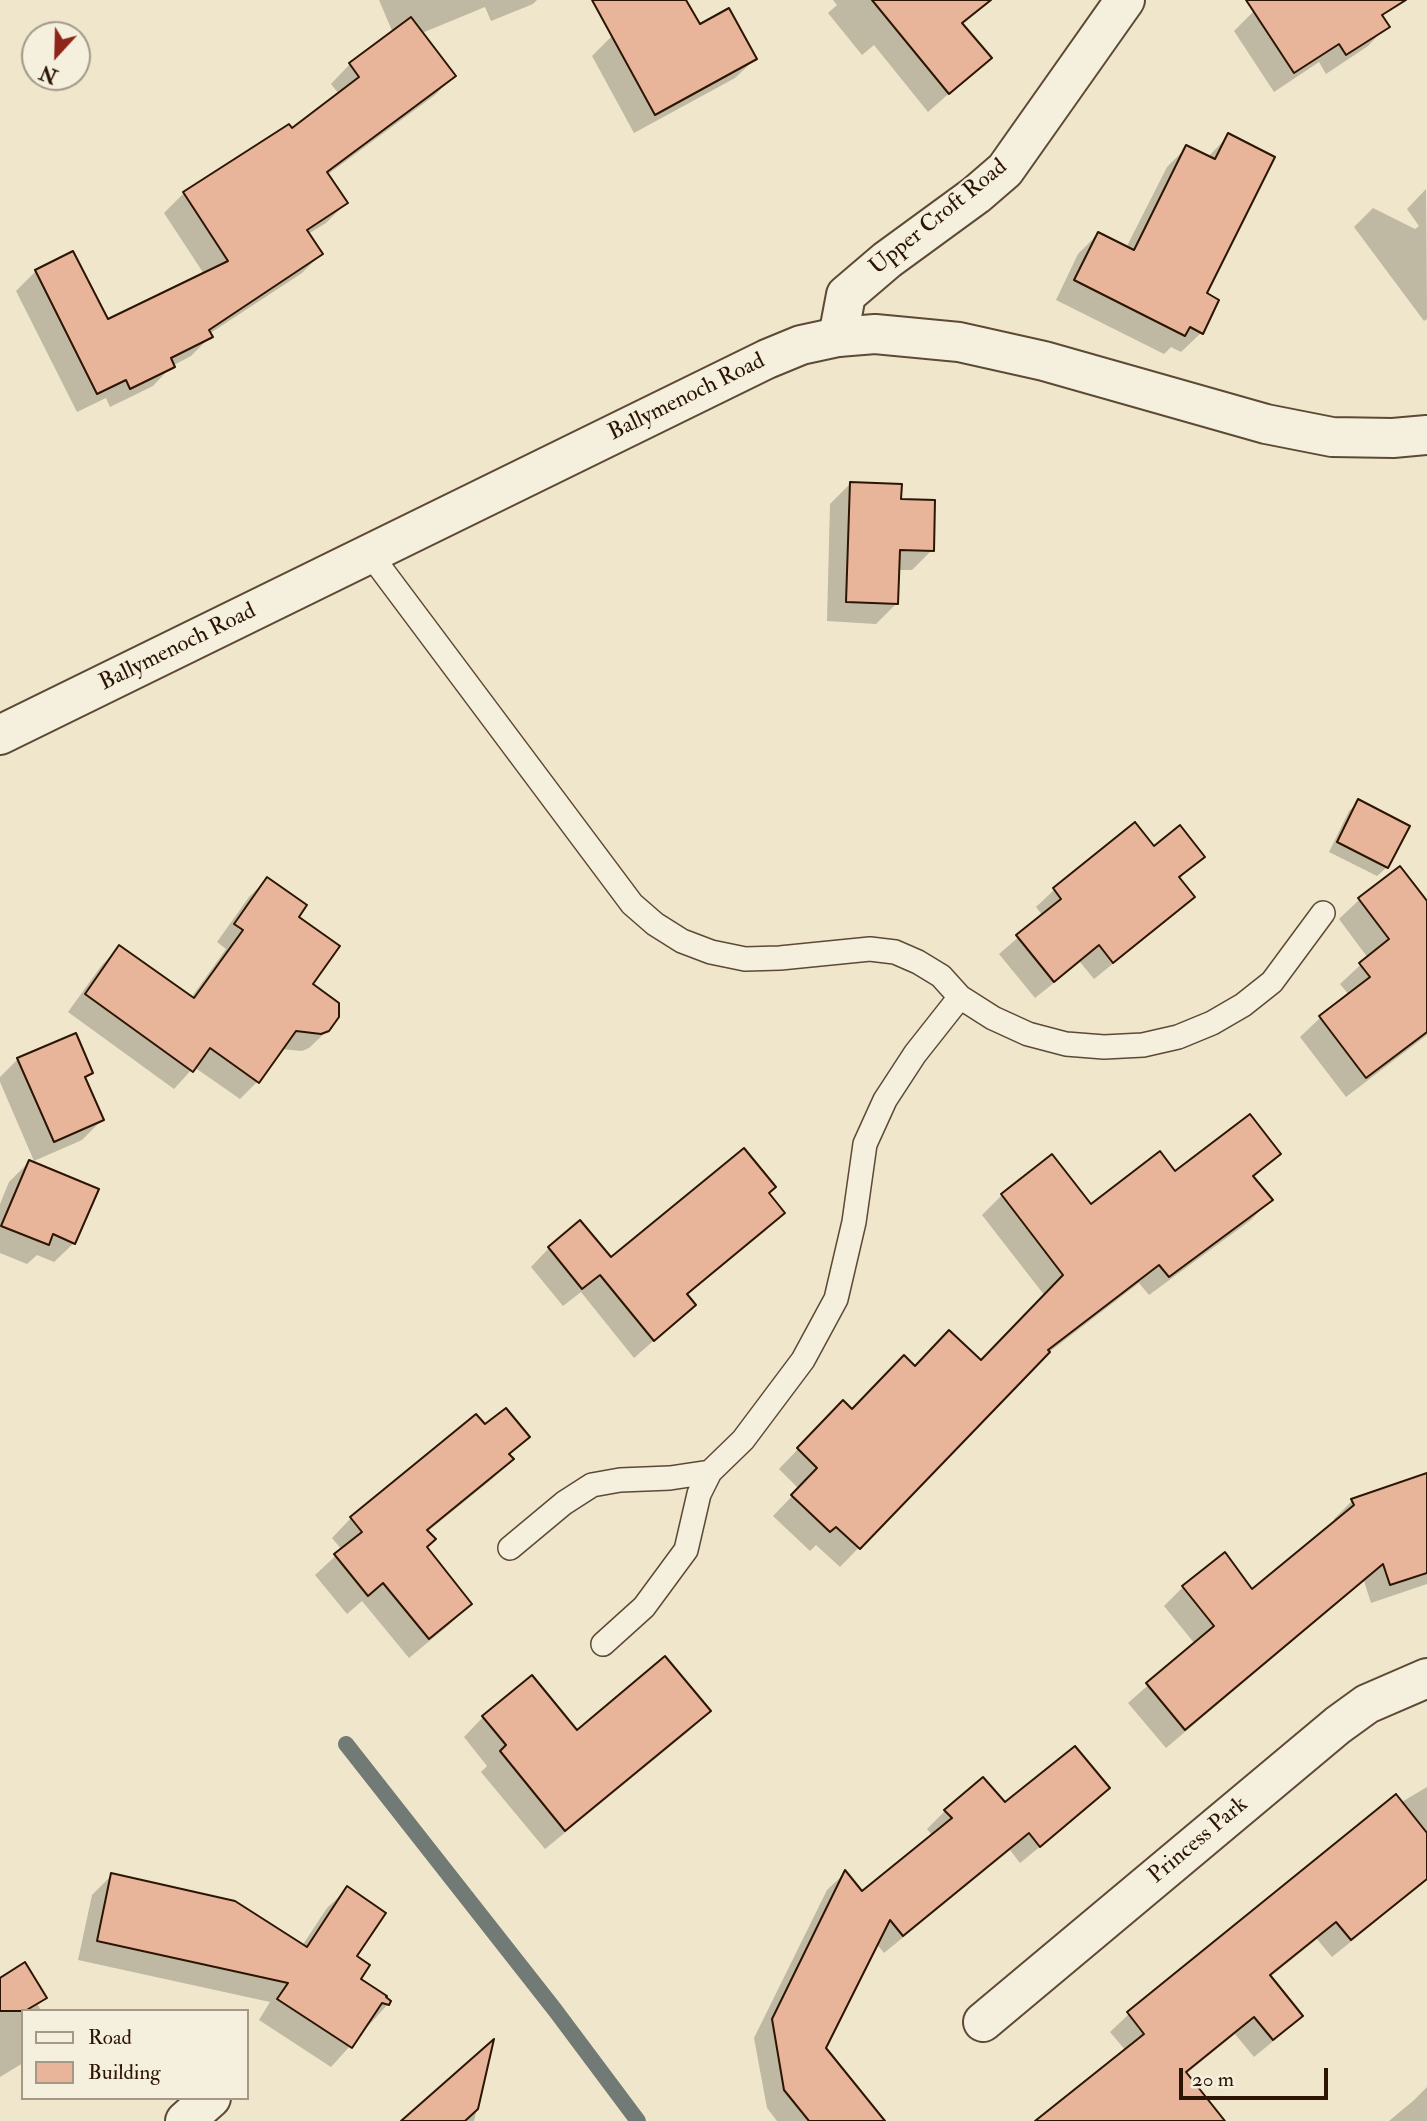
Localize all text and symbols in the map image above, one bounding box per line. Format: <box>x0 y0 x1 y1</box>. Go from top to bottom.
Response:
north arrow <box>21 21 91 91</box>
text: N <box>37 59 61 88</box>
street label: Upper Croft Road <box>865 154 1013 282</box>
street label: Ballymenoch Road <box>604 348 770 448</box>
street label: Ballymenoch Road <box>95 598 261 698</box>
street label: Princess Park <box>1144 1792 1254 1890</box>
legend <box>21 2009 248 2100</box>
text: Road <box>88 2024 132 2051</box>
scale bar <box>1182 2054 1331 2098</box>
text: Building <box>88 2059 161 2086</box>
text: 20 m <box>1192 2066 1234 2093</box>

